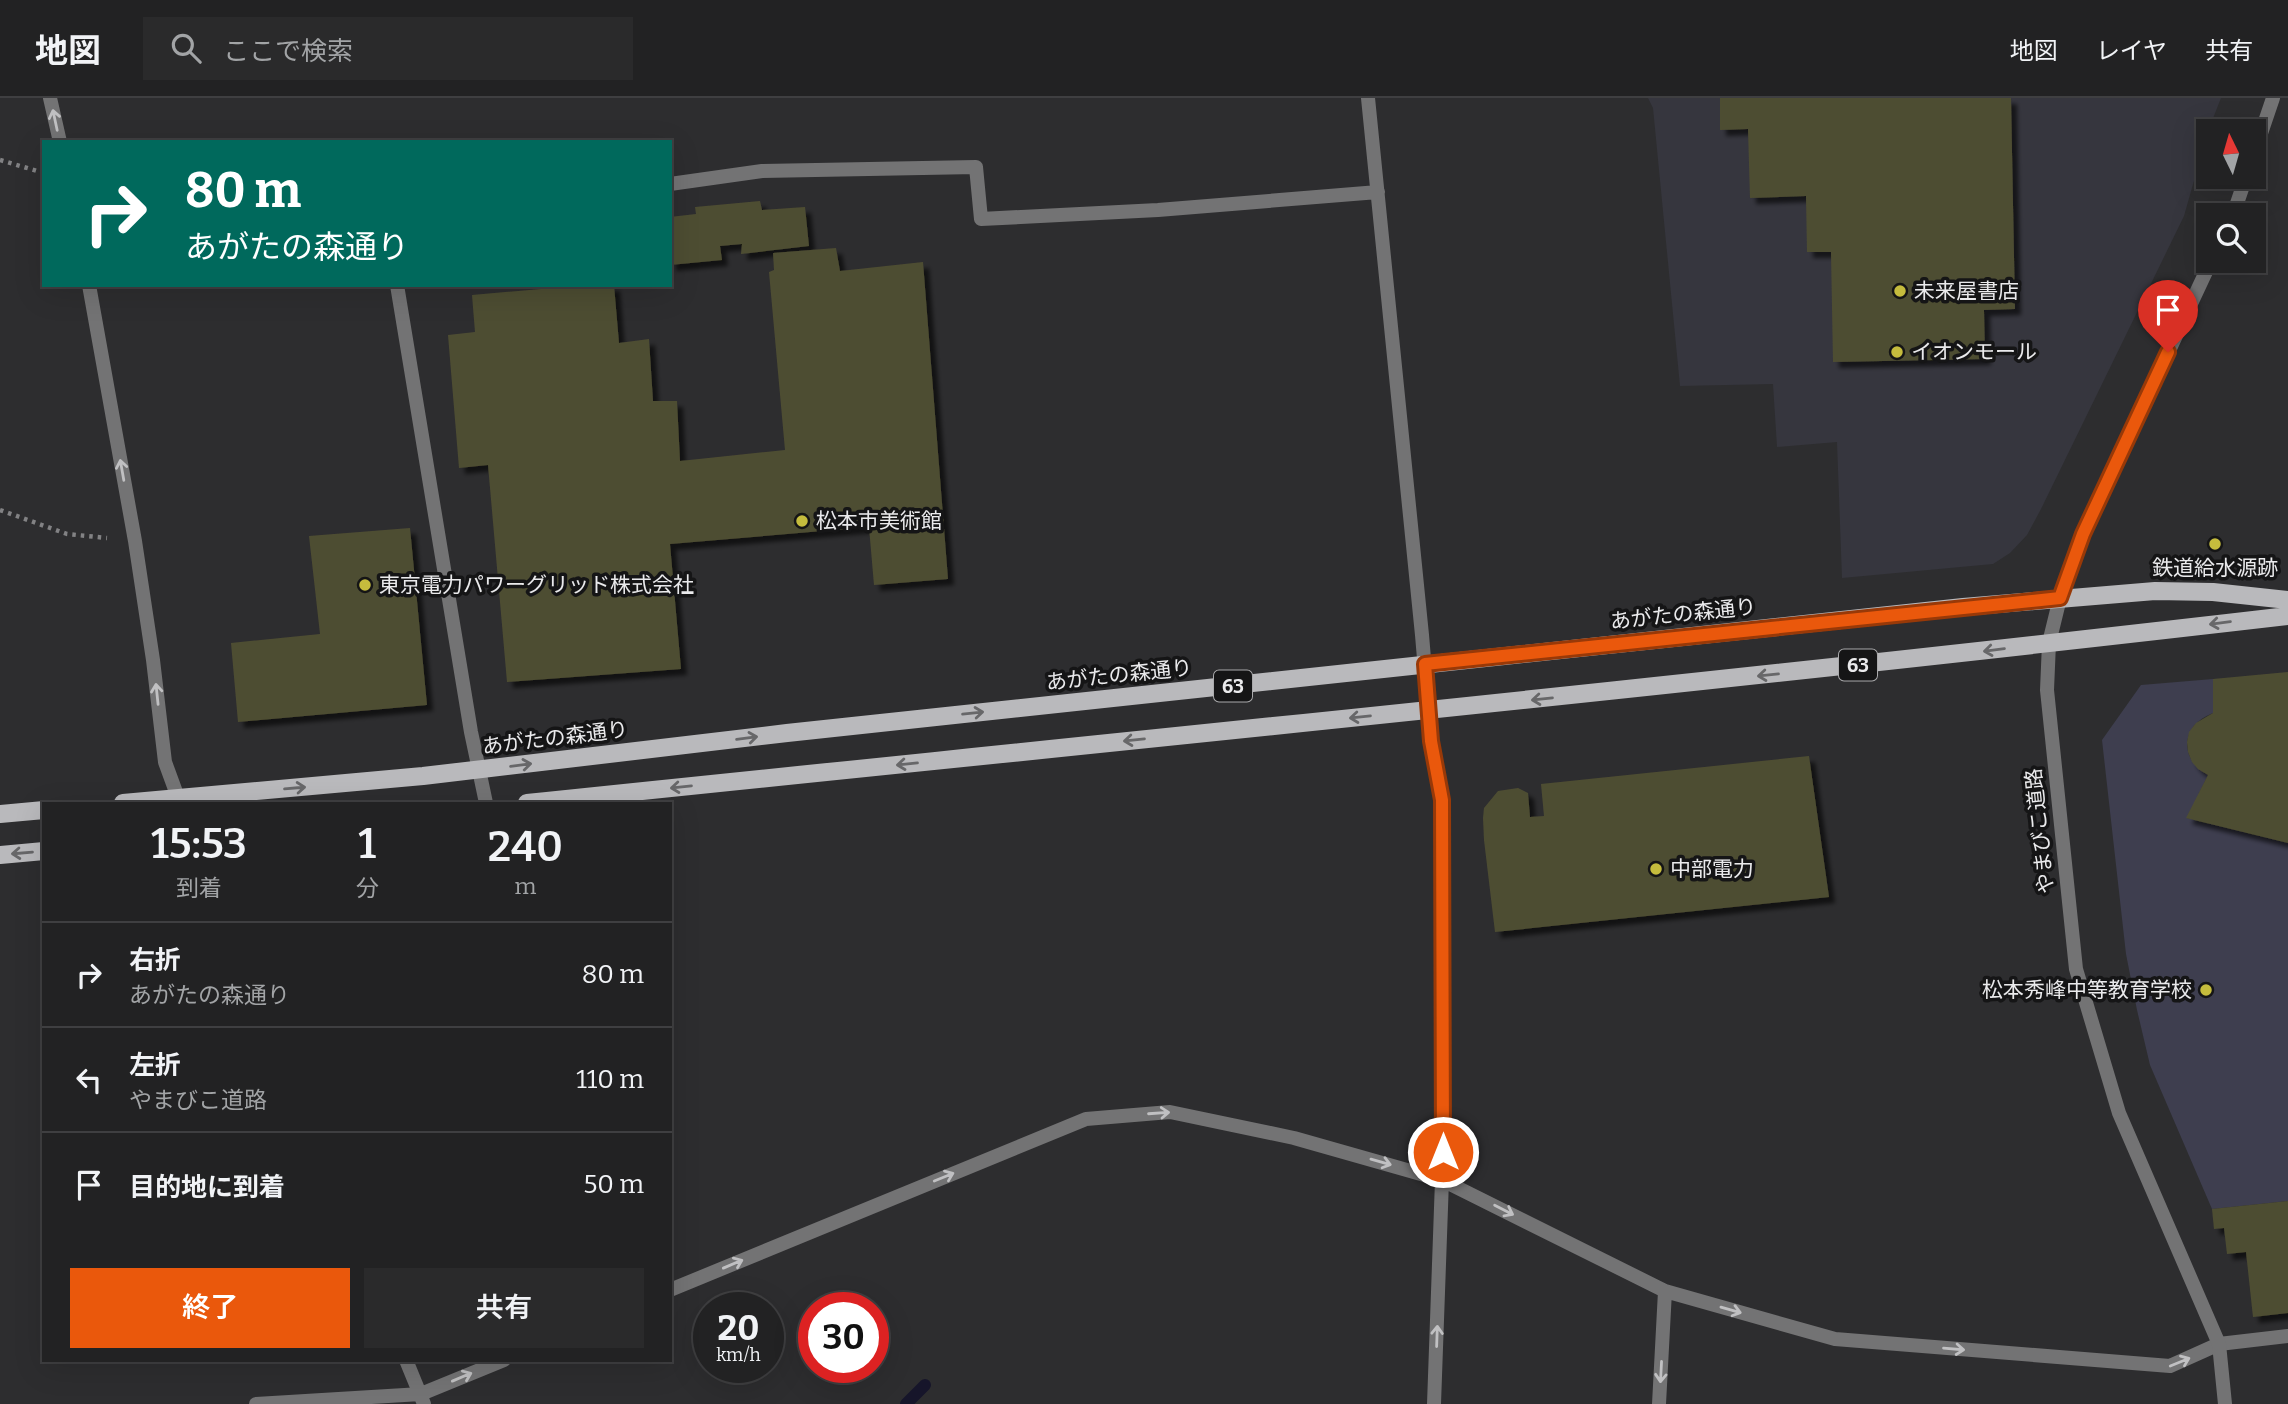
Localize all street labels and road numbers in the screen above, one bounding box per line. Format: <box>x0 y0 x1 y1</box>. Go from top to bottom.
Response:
street label: あがたの森通り <box>1609 593 1757 635</box>
road number: 63 <box>1839 650 1877 680</box>
street label: あがたの森通り <box>1045 654 1193 696</box>
road number: 63 <box>1214 670 1252 702</box>
street label: あがたの森通り <box>480 716 630 760</box>
street label: やまびこ道路 <box>2020 767 2060 895</box>

